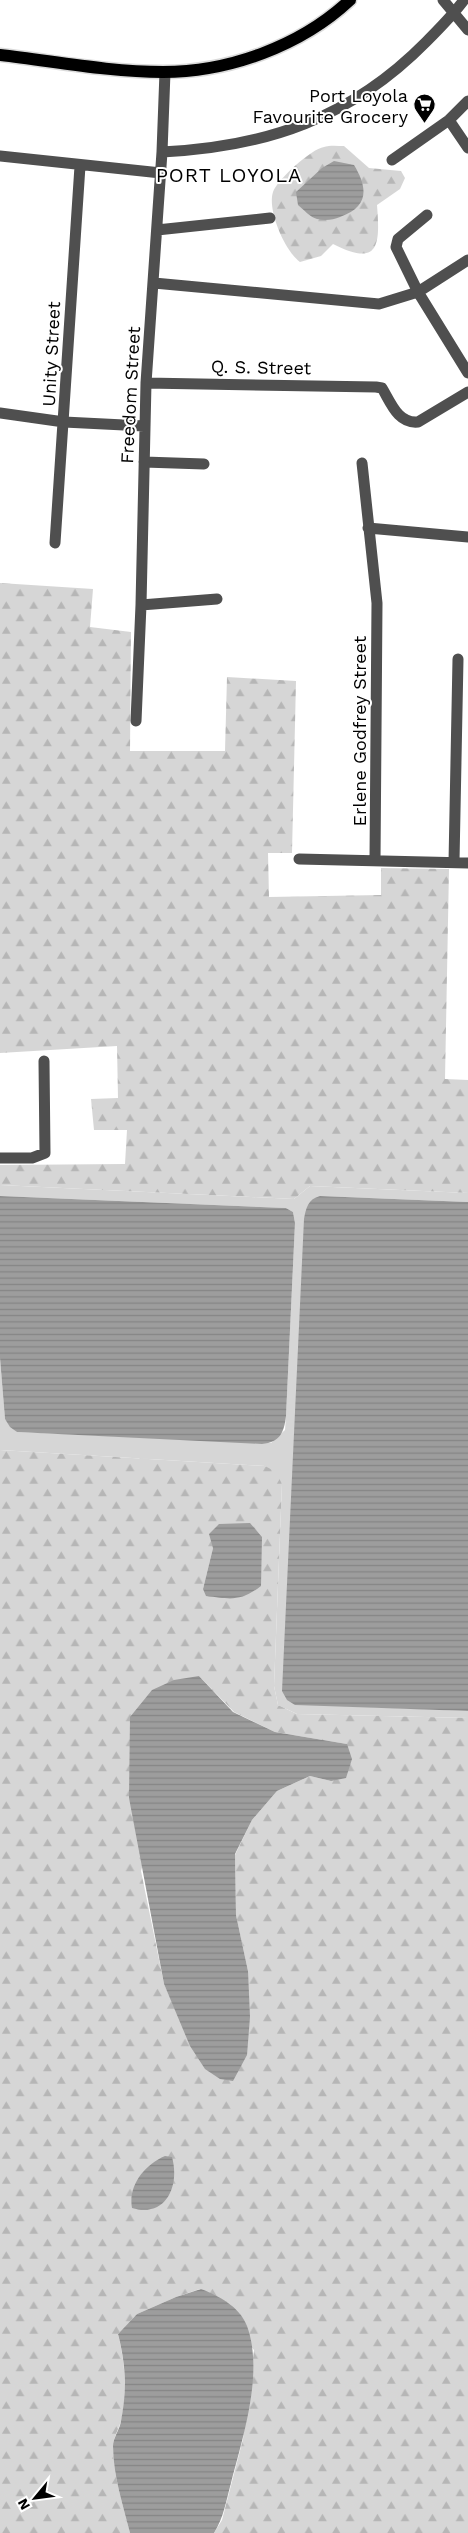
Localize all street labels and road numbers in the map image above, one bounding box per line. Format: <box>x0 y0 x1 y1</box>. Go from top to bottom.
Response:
street label: Unity Street <box>38 300 64 407</box>
street label: Freedom Street <box>116 325 144 464</box>
street label: Q. S. Street <box>211 356 312 378</box>
street label: Erlene Godfrey Street <box>349 635 370 826</box>

